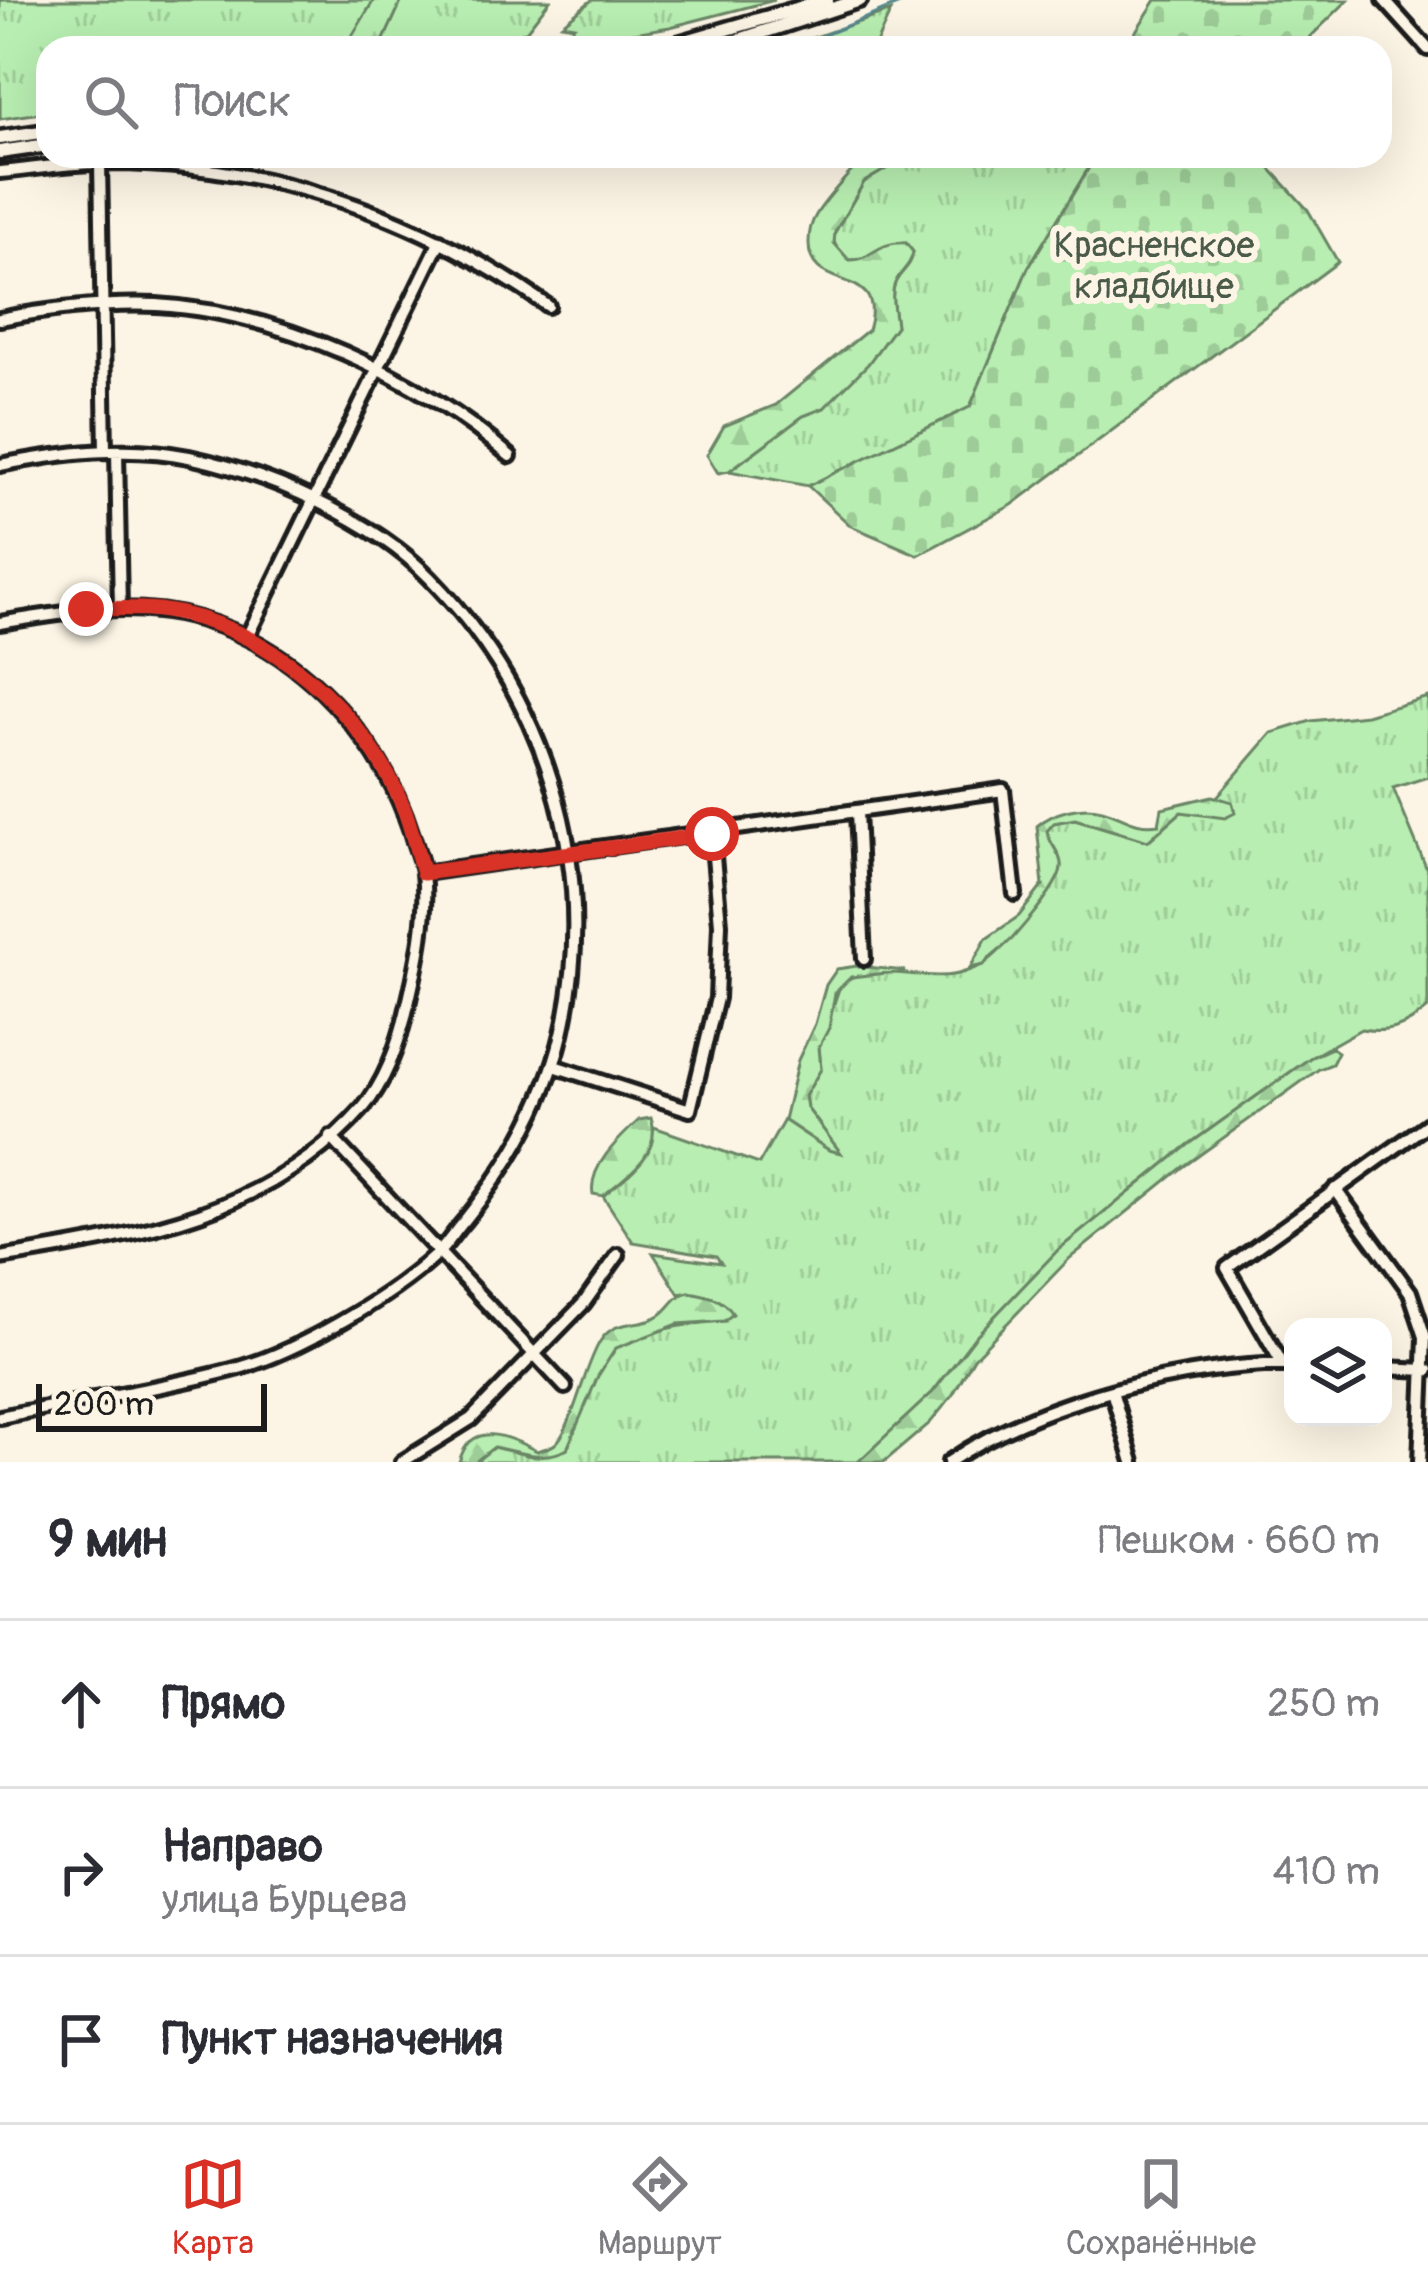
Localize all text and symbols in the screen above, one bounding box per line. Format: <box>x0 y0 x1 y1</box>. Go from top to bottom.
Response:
search box <box>36 36 1392 168</box>
icon: search <box>78 69 144 135</box>
text: Поиск <box>174 74 291 130</box>
park label: Красненское кладбище <box>1054 223 1254 309</box>
route end <box>59 582 113 636</box>
route start <box>685 807 739 861</box>
map controls <box>1284 1318 1392 1426</box>
button: layers <box>1284 1318 1392 1426</box>
scale bar <box>36 1378 267 1431</box>
text: 200 m <box>54 1384 154 1425</box>
text: 9 мин <box>48 1508 167 1572</box>
text: Пешком · 660 m <box>1098 1516 1380 1565</box>
icon: ahead <box>48 1671 114 1737</box>
text: Прямо <box>162 1676 285 1732</box>
text: 250 m <box>1267 1679 1380 1728</box>
text: Направо <box>162 1819 323 1875</box>
icon: right <box>48 1839 114 1905</box>
text: 410 m <box>1272 1847 1380 1896</box>
text: улица Бурцева <box>162 1875 407 1924</box>
icon: arrive <box>48 2007 114 2073</box>
text: Пункт назначения <box>162 2012 503 2068</box>
tab: Карта <box>172 2151 254 2264</box>
tab: Маршрут <box>598 2151 722 2264</box>
tab: Сохранённые <box>1066 2151 1256 2264</box>

